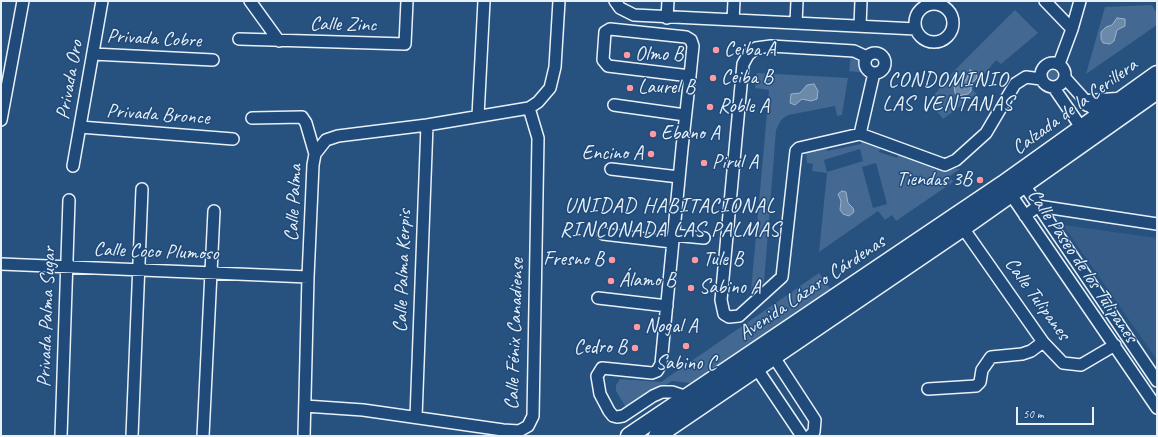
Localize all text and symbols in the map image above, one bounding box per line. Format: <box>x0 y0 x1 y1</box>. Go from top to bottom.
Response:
street label: Calle Zinc <box>310 12 376 38</box>
street label: Privada Cobre <box>106 25 202 53</box>
place label: Ceiba A <box>724 38 775 62</box>
street label: Privada Oro <box>51 39 89 121</box>
place label: Olmo B <box>635 43 683 67</box>
marker: Ceiba A <box>711 45 721 55</box>
marker: Olmo B <box>622 50 632 60</box>
street label: Calzada de la Cerillera <box>1008 54 1142 160</box>
place label: Ceiba B <box>721 66 773 90</box>
district label: CONDOMINIO LAS VENTANAS <box>882 67 1014 117</box>
marker: Ceiba B <box>708 73 718 83</box>
place label: Laurel B <box>638 76 695 100</box>
marker: Laurel B <box>625 83 635 93</box>
place label: Roble A <box>718 95 769 119</box>
street label: Privada Bronce <box>106 99 210 131</box>
marker: Roble A <box>705 102 715 112</box>
place label: Ebano A <box>661 122 720 146</box>
marker: Ebano A <box>648 129 658 139</box>
place label: Encino A <box>582 142 643 166</box>
marker: Encino A <box>646 149 656 159</box>
place label: Pirul A <box>712 151 758 175</box>
marker: Pirul A <box>699 158 709 168</box>
street label: Calle Palma <box>280 164 308 242</box>
place label: Tiendas 3B <box>896 168 972 192</box>
marker: Tiendas 3B <box>975 175 985 185</box>
street label: Calle Paseo de los Tulipanes <box>1022 185 1142 347</box>
district label: UNIDAD HABITACIONAL RINCONADA LAS PALMAS <box>560 193 780 243</box>
street label: Calle Palma Kerpis <box>389 209 417 333</box>
street label: Avenida Lázaro Cárdenas <box>734 230 890 346</box>
street label: Calle Coco Plumoso <box>93 238 219 266</box>
street label: Privada Palma Sugar <box>33 246 61 388</box>
place label: Fresno B <box>543 248 604 272</box>
place label: Tule B <box>703 248 743 272</box>
street label: Calle Tulipanes <box>999 253 1075 345</box>
marker: Fresno B <box>607 255 617 265</box>
marker: Tule B <box>690 255 700 265</box>
street label: Calle Fénix Canadiense <box>500 258 530 410</box>
place label: Álamo B <box>619 269 676 293</box>
marker: Álamo B <box>606 276 616 286</box>
place label: Sabino A <box>699 276 761 300</box>
marker: Sabino A <box>686 283 696 293</box>
place label: Nogal A <box>645 315 697 339</box>
marker: Nogal A <box>632 322 642 332</box>
place label: Cedro B <box>574 336 627 360</box>
marker: Sabino C <box>681 341 691 351</box>
marker: Cedro B <box>630 343 640 353</box>
place label: Sabino C <box>655 352 717 376</box>
scale bar <box>1018 399 1096 425</box>
text: 50 m <box>1023 406 1043 422</box>

